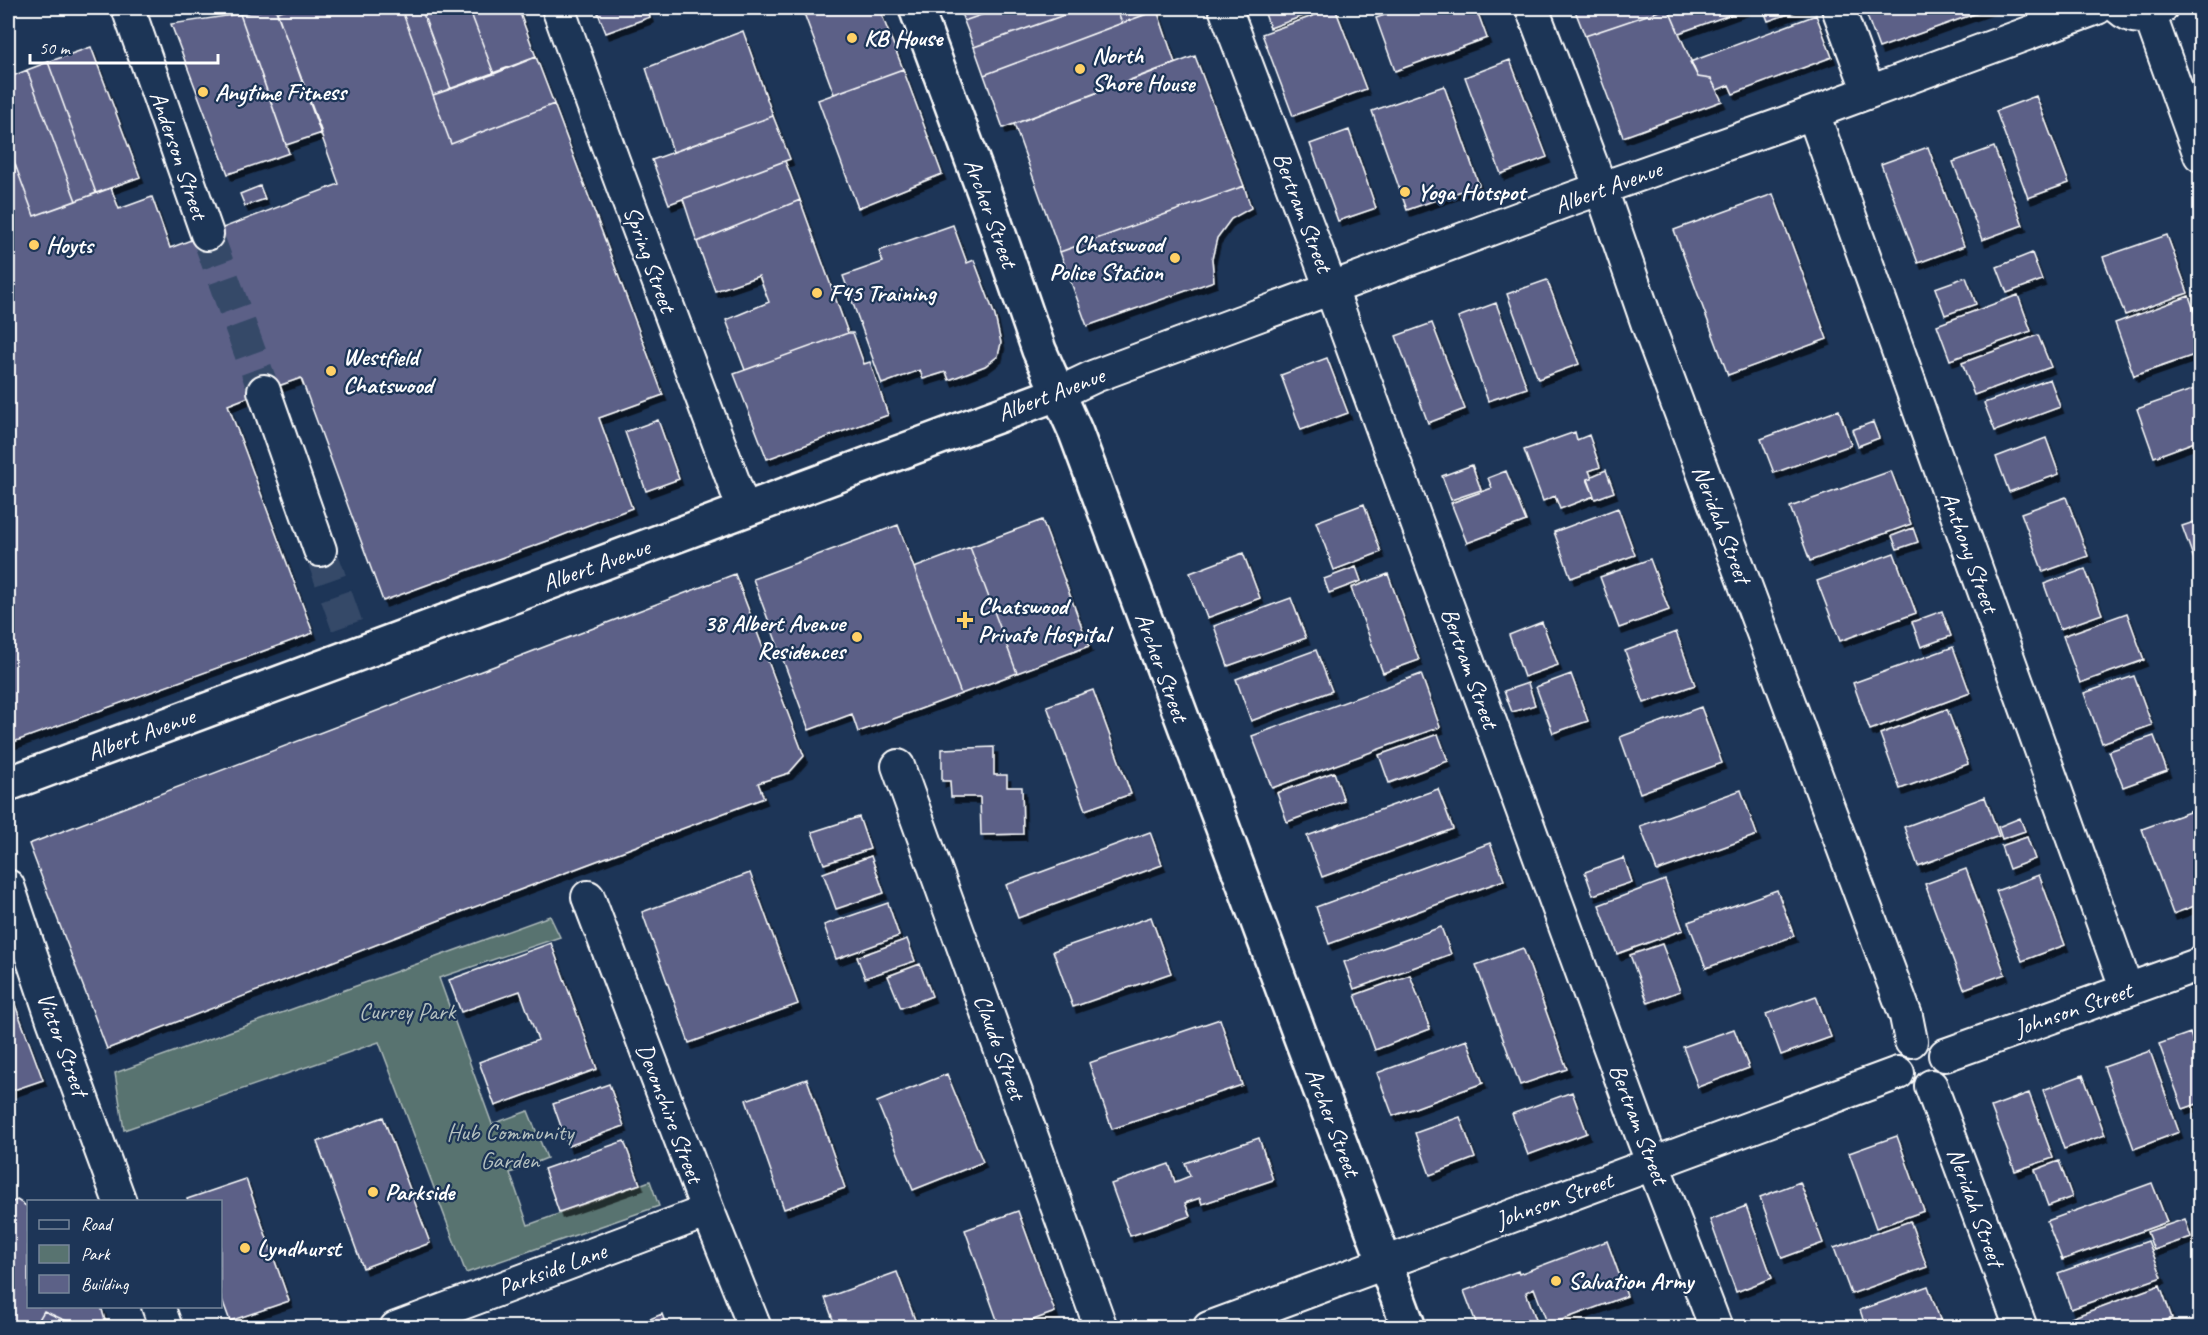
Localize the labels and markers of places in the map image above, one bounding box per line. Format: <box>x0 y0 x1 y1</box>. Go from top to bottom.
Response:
place label: KB House <box>864 23 944 53</box>
marker: KB House <box>845 31 859 45</box>
place label: North Shore House <box>1092 40 1197 98</box>
marker: North Shore House <box>1073 62 1087 76</box>
place label: Anytime Fitness <box>215 77 349 107</box>
marker: Anytime Fitness <box>196 85 210 99</box>
place label: Yoga Hotspot <box>1417 177 1528 207</box>
marker: Yoga Hotspot <box>1398 185 1412 199</box>
place label: Chatswood Police Station <box>1049 229 1167 287</box>
place label: Hoyts <box>46 230 95 260</box>
marker: Hoyts <box>27 238 41 252</box>
marker: Chatswood Police Station <box>1168 251 1182 265</box>
place label: F45 Training <box>829 278 938 308</box>
marker: F45 Training <box>810 286 824 300</box>
place label: Westfield Chatswood <box>343 342 437 400</box>
marker: Westfield Chatswood <box>324 364 338 378</box>
place label: Chatswood Private Hospital <box>978 591 1114 649</box>
place label: 38 Albert Avenue Residences <box>704 608 848 666</box>
marker: Chatswood Private Hospital <box>956 611 974 629</box>
marker: 38 Albert Avenue Residences <box>850 630 864 644</box>
place label: Parkside <box>385 1177 456 1207</box>
marker: Parkside <box>366 1185 380 1199</box>
place label: Lyndhurst <box>257 1233 344 1263</box>
marker: Lyndhurst <box>238 1241 252 1255</box>
place label: Salvation Army <box>1568 1266 1696 1296</box>
marker: Salvation Army <box>1549 1274 1563 1288</box>

